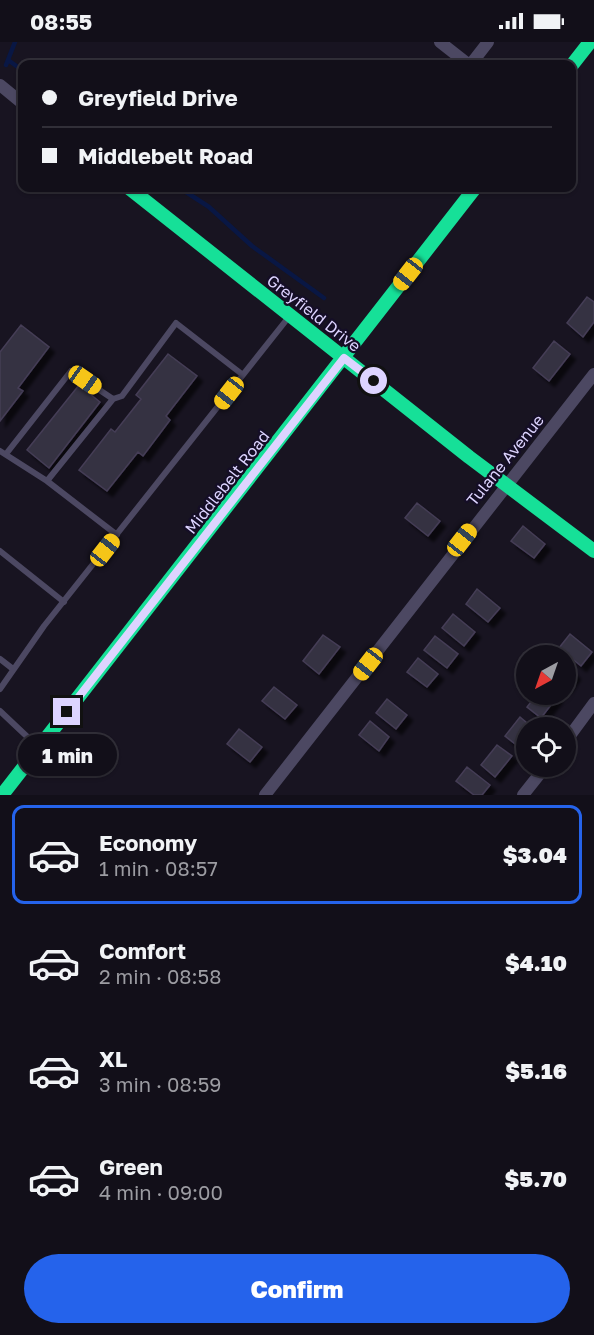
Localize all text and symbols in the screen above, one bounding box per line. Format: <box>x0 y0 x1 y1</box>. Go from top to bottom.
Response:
text: 08:55 <box>30 8 92 35</box>
text: Greyfield Drive <box>78 84 238 111</box>
text: Middlebelt Road <box>78 142 253 169</box>
car <box>390 254 426 294</box>
street label: Greyfield Drive <box>263 270 365 356</box>
car <box>65 362 105 398</box>
route start <box>360 367 387 394</box>
car <box>211 373 247 413</box>
street label: Tulane Avenue <box>462 410 548 510</box>
street label: Middlebelt Road <box>180 426 274 538</box>
car <box>444 520 480 560</box>
car <box>87 530 123 570</box>
car <box>350 644 386 684</box>
north arrow <box>516 645 576 705</box>
map controls <box>516 645 576 777</box>
route end <box>53 698 80 725</box>
button: locate <box>516 717 576 777</box>
callout: 1 min <box>17 733 116 775</box>
text: 1 min <box>42 743 93 767</box>
icon: car <box>27 828 81 882</box>
text: Economy <box>99 829 197 856</box>
text: $3.04 <box>503 841 567 868</box>
text: 1 min · 08:57 <box>99 856 218 880</box>
icon: car <box>27 936 81 990</box>
text: Comfort <box>99 937 186 964</box>
text: $4.10 <box>505 949 567 976</box>
text: 2 min · 08:58 <box>99 964 221 988</box>
icon: car <box>27 1044 81 1098</box>
text: XL <box>99 1045 127 1072</box>
text: $5.16 <box>505 1057 567 1084</box>
text: 3 min · 08:59 <box>99 1072 221 1096</box>
icon: car <box>27 1152 81 1206</box>
text: Green <box>99 1153 163 1180</box>
text: $5.70 <box>505 1165 567 1192</box>
text: 4 min · 09:00 <box>99 1180 223 1204</box>
button: Confirm <box>24 1254 570 1323</box>

